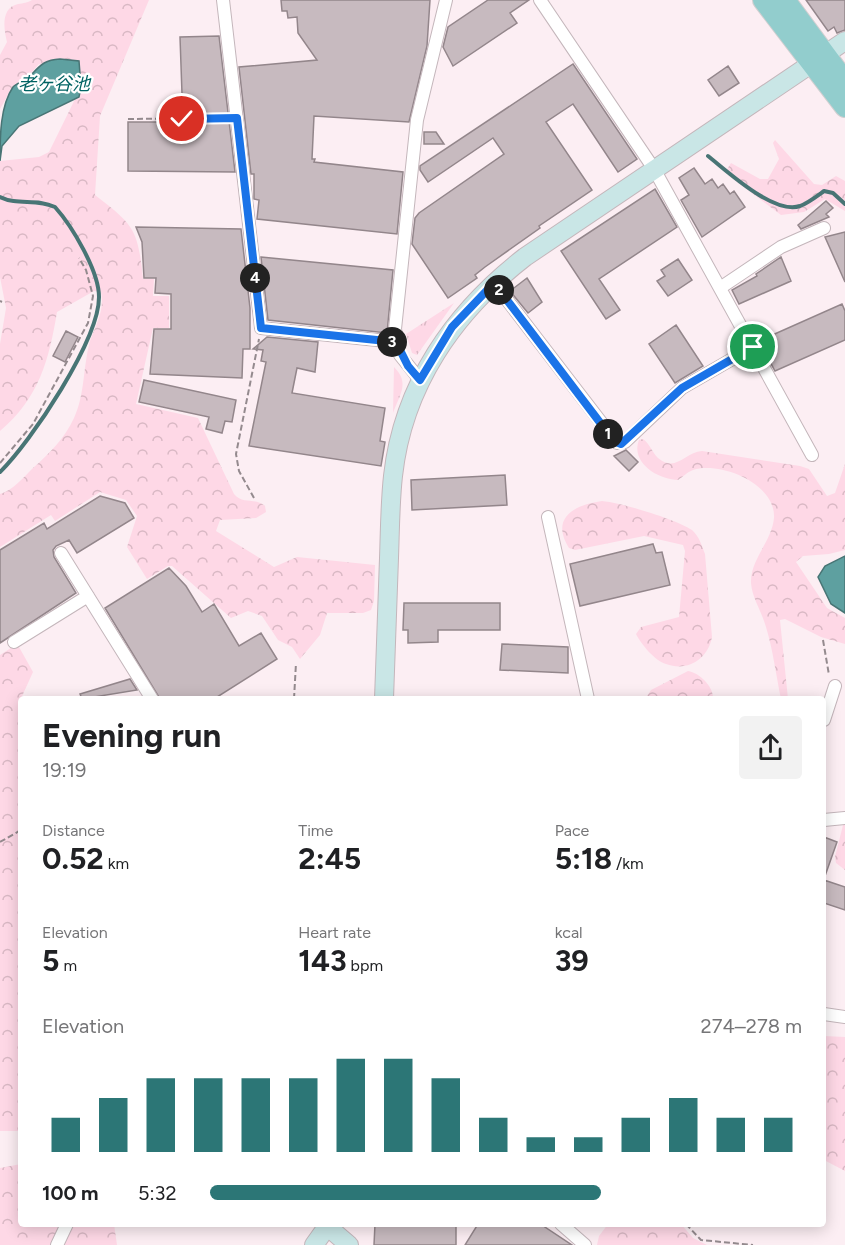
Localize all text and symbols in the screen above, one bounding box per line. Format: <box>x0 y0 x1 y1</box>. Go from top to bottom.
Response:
water label: 老ヶ谷池 <box>18 73 92 95</box>
pin <box>156 93 207 144</box>
icon: check <box>165 102 198 135</box>
pin: 4 <box>240 263 270 293</box>
text: 4 <box>250 268 260 287</box>
pin: 2 <box>484 275 514 305</box>
text: 2 <box>494 280 504 299</box>
pin <box>727 321 778 372</box>
pin: 3 <box>377 327 407 357</box>
icon: arrive <box>736 330 769 363</box>
text: 3 <box>388 332 396 351</box>
pin: 1 <box>593 419 623 449</box>
text: 1 <box>605 424 611 443</box>
text: Evening run <box>42 716 221 755</box>
button: share <box>739 716 802 779</box>
text: 19:19 <box>42 758 86 782</box>
text: Distance <box>42 821 105 840</box>
text: Time <box>298 821 333 840</box>
text: Pace <box>555 821 589 840</box>
text: 0.52 <box>42 840 104 877</box>
text: 2:45 <box>298 840 361 877</box>
text: 5:18 <box>555 840 612 877</box>
text: km <box>104 854 129 873</box>
text: /km <box>612 854 644 873</box>
text: Elevation <box>42 923 108 942</box>
text: Heart rate <box>298 923 371 942</box>
text: kcal <box>555 923 583 942</box>
text: 5 <box>42 942 59 979</box>
text: 143 <box>298 942 347 979</box>
text: 39 <box>555 942 589 979</box>
text: m <box>59 956 77 975</box>
text: bpm <box>347 956 383 975</box>
text: Elevation <box>42 1014 124 1038</box>
text: 274–278 m <box>701 1014 802 1038</box>
text: 100 m <box>42 1181 99 1205</box>
text: 5:32 <box>138 1181 177 1205</box>

